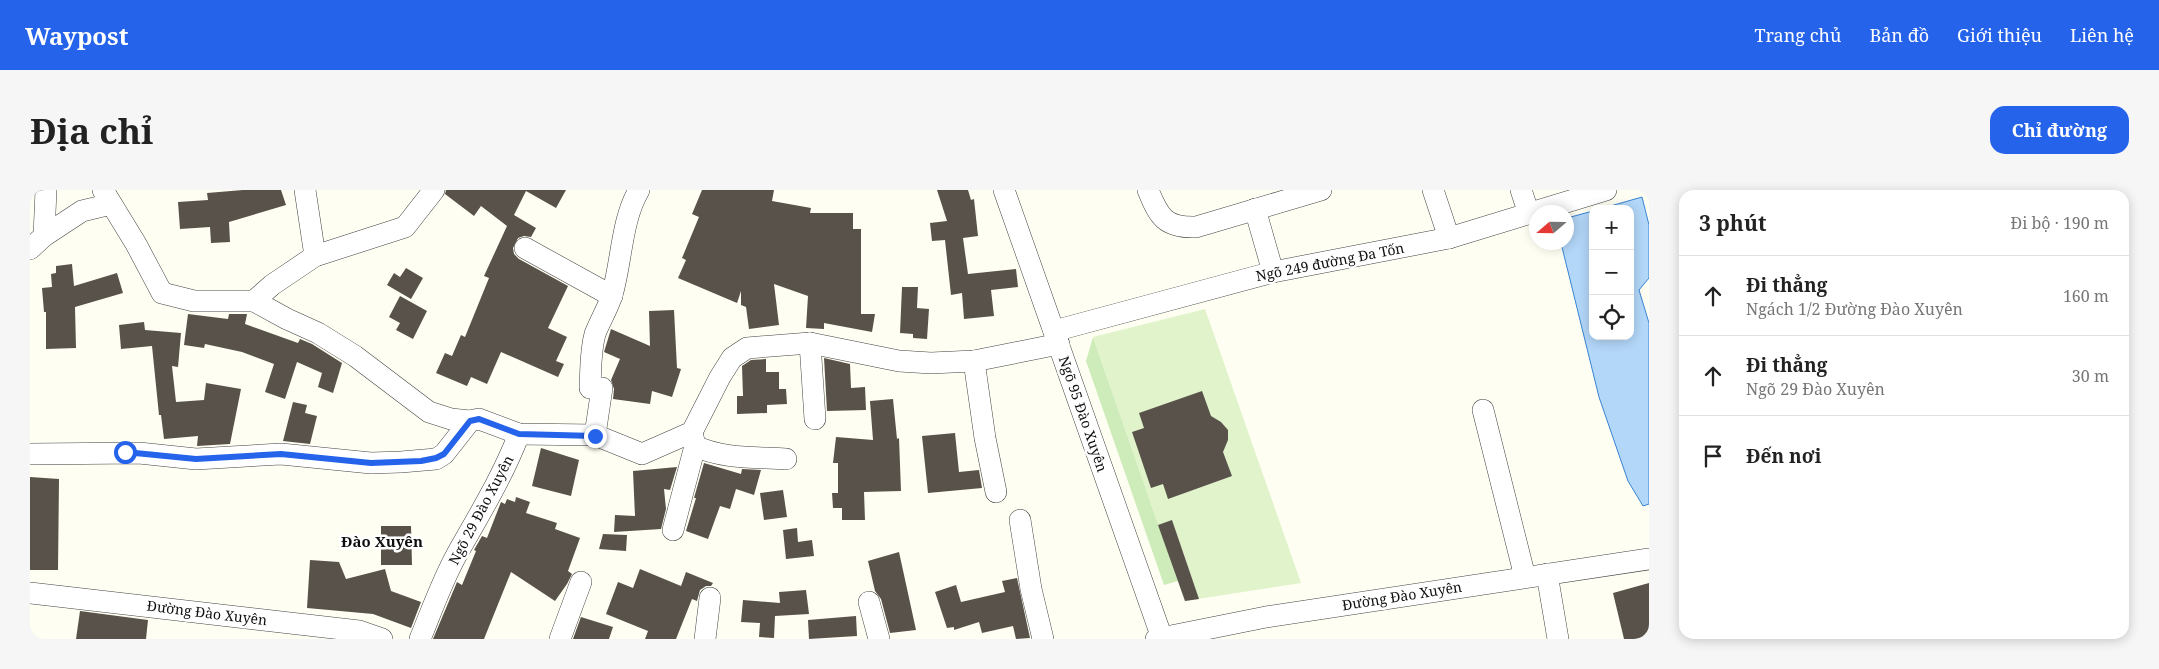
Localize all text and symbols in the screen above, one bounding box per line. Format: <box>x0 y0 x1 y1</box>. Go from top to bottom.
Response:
text: Waypost <box>25 19 128 52</box>
text: Trang chủ <box>1754 23 1841 47</box>
text: Bản đồ <box>1869 23 1929 47</box>
text: Giới thiệu <box>1957 23 2042 47</box>
text: Liên hệ <box>2070 23 2134 47</box>
button: Chỉ đường <box>1990 106 2129 154</box>
text: Địa chỉ <box>30 107 153 154</box>
north arrow <box>1529 205 1574 250</box>
map controls <box>1589 205 1634 340</box>
button: + <box>1589 205 1634 250</box>
text: 3 phút <box>1699 209 1766 237</box>
text: Đi bộ · 190 m <box>2011 212 2109 234</box>
street label: Ngõ 249 đường Đa Tốn <box>1254 238 1406 285</box>
button: − <box>1589 250 1634 295</box>
text: Đi thẳng <box>1746 272 1827 298</box>
icon: ahead <box>1699 282 1727 310</box>
text: 160 m <box>2063 285 2109 307</box>
button: locate <box>1589 295 1634 340</box>
text: Ngách 1/2 Đường Đào Xuyên <box>1746 298 1963 320</box>
text: Đi thẳng <box>1746 352 1827 378</box>
street label: Ngõ 95 Đào Xuyên <box>1055 353 1112 474</box>
icon: ahead <box>1699 362 1727 390</box>
text: 30 m <box>2072 365 2109 387</box>
text: Ngõ 29 Đào Xuyên <box>1746 378 1885 400</box>
route end <box>584 425 607 448</box>
route start <box>114 441 137 464</box>
icon: arrive <box>1699 442 1727 470</box>
text: Đến nơi <box>1746 443 1822 469</box>
street label: Ngõ 29 Đào Xuyên <box>444 452 517 568</box>
district label: Đào Xuyên <box>341 531 423 551</box>
street label: Đường Đào Xuyên <box>1341 577 1463 614</box>
street label: Đường Đào Xuyên <box>146 596 268 629</box>

